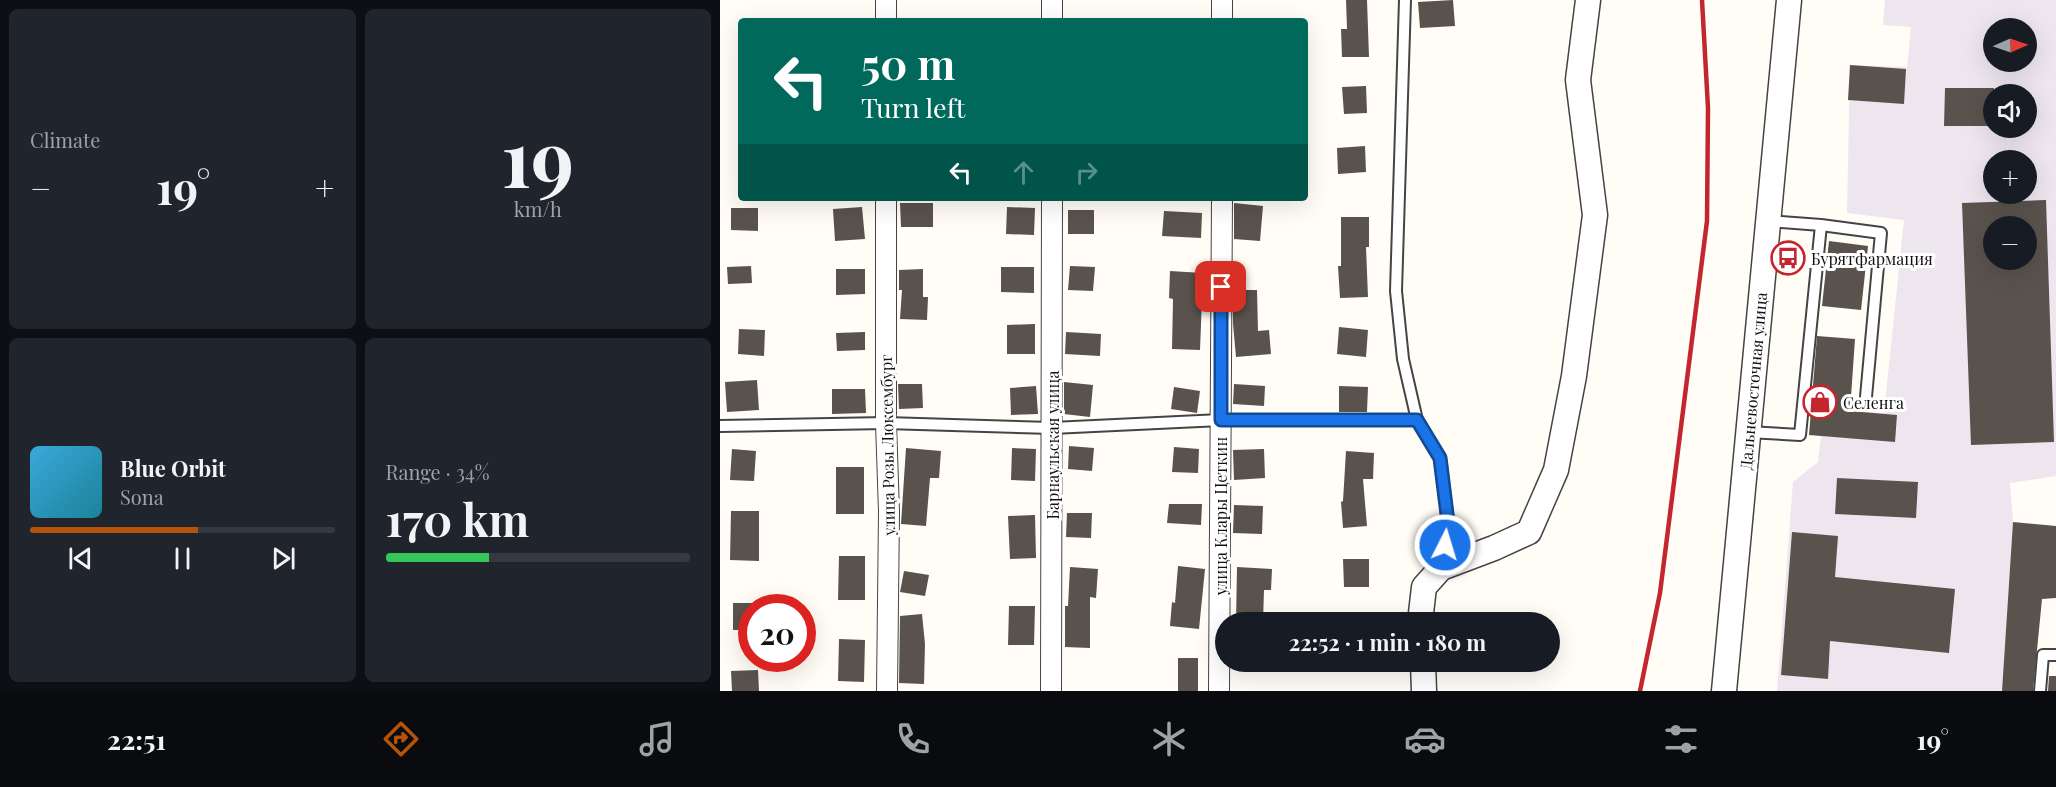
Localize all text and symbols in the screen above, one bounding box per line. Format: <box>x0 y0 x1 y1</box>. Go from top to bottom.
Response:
north arrow <box>1983 18 2037 72</box>
map controls <box>1983 18 2037 270</box>
text: 50 m <box>861 35 955 91</box>
icon: left <box>762 42 840 120</box>
button: sound <box>1983 84 2037 138</box>
text: Turn left <box>861 89 965 125</box>
text: 19 <box>501 104 574 208</box>
text: Climate <box>30 126 100 153</box>
button: + <box>1983 150 2037 204</box>
text: 19° <box>156 156 210 216</box>
icon: left <box>944 156 977 189</box>
icon: ahead <box>1007 156 1040 189</box>
icon: right <box>1070 156 1103 189</box>
text: − <box>30 165 51 209</box>
text: + <box>315 165 334 209</box>
text: km/h <box>514 195 562 222</box>
button: − <box>1983 216 2037 270</box>
bus stop icon: Бурятфармация <box>1770 240 1806 276</box>
place label: Бурятфармация <box>1811 248 1933 269</box>
pin <box>1195 261 1246 312</box>
icon: arrive <box>1204 270 1237 303</box>
street label: Дальневосточная улица <box>1735 291 1771 471</box>
street label: улица Розы Люксембург <box>875 354 899 537</box>
street label: Барнаульская улица <box>1042 371 1063 519</box>
shop icon: Селенга <box>1802 384 1838 420</box>
place label: Селенга <box>1843 392 1904 413</box>
street label: улица Клары Цеткин <box>1210 437 1231 596</box>
text: Blue Orbit <box>120 453 226 483</box>
text: Range · 34% <box>386 458 490 485</box>
text: Sona <box>120 483 164 510</box>
text: 170 km <box>386 488 529 548</box>
position arrow <box>1413 513 1477 577</box>
icon: previous <box>64 542 97 575</box>
icon: pause <box>166 542 199 575</box>
icon: next <box>267 542 300 575</box>
speed limit sign: 20 <box>738 594 816 672</box>
text: 22:52 · 1 min · 180 m <box>1289 627 1486 657</box>
icon: directions <box>380 718 422 760</box>
icon: music <box>636 718 678 760</box>
icon: phone <box>892 718 934 760</box>
icon: climate <box>1148 718 1190 760</box>
icon: car <box>1404 718 1446 760</box>
icon: filters <box>1660 718 1702 760</box>
text: 22:51 <box>107 721 166 757</box>
text: 19° <box>1916 721 1949 757</box>

